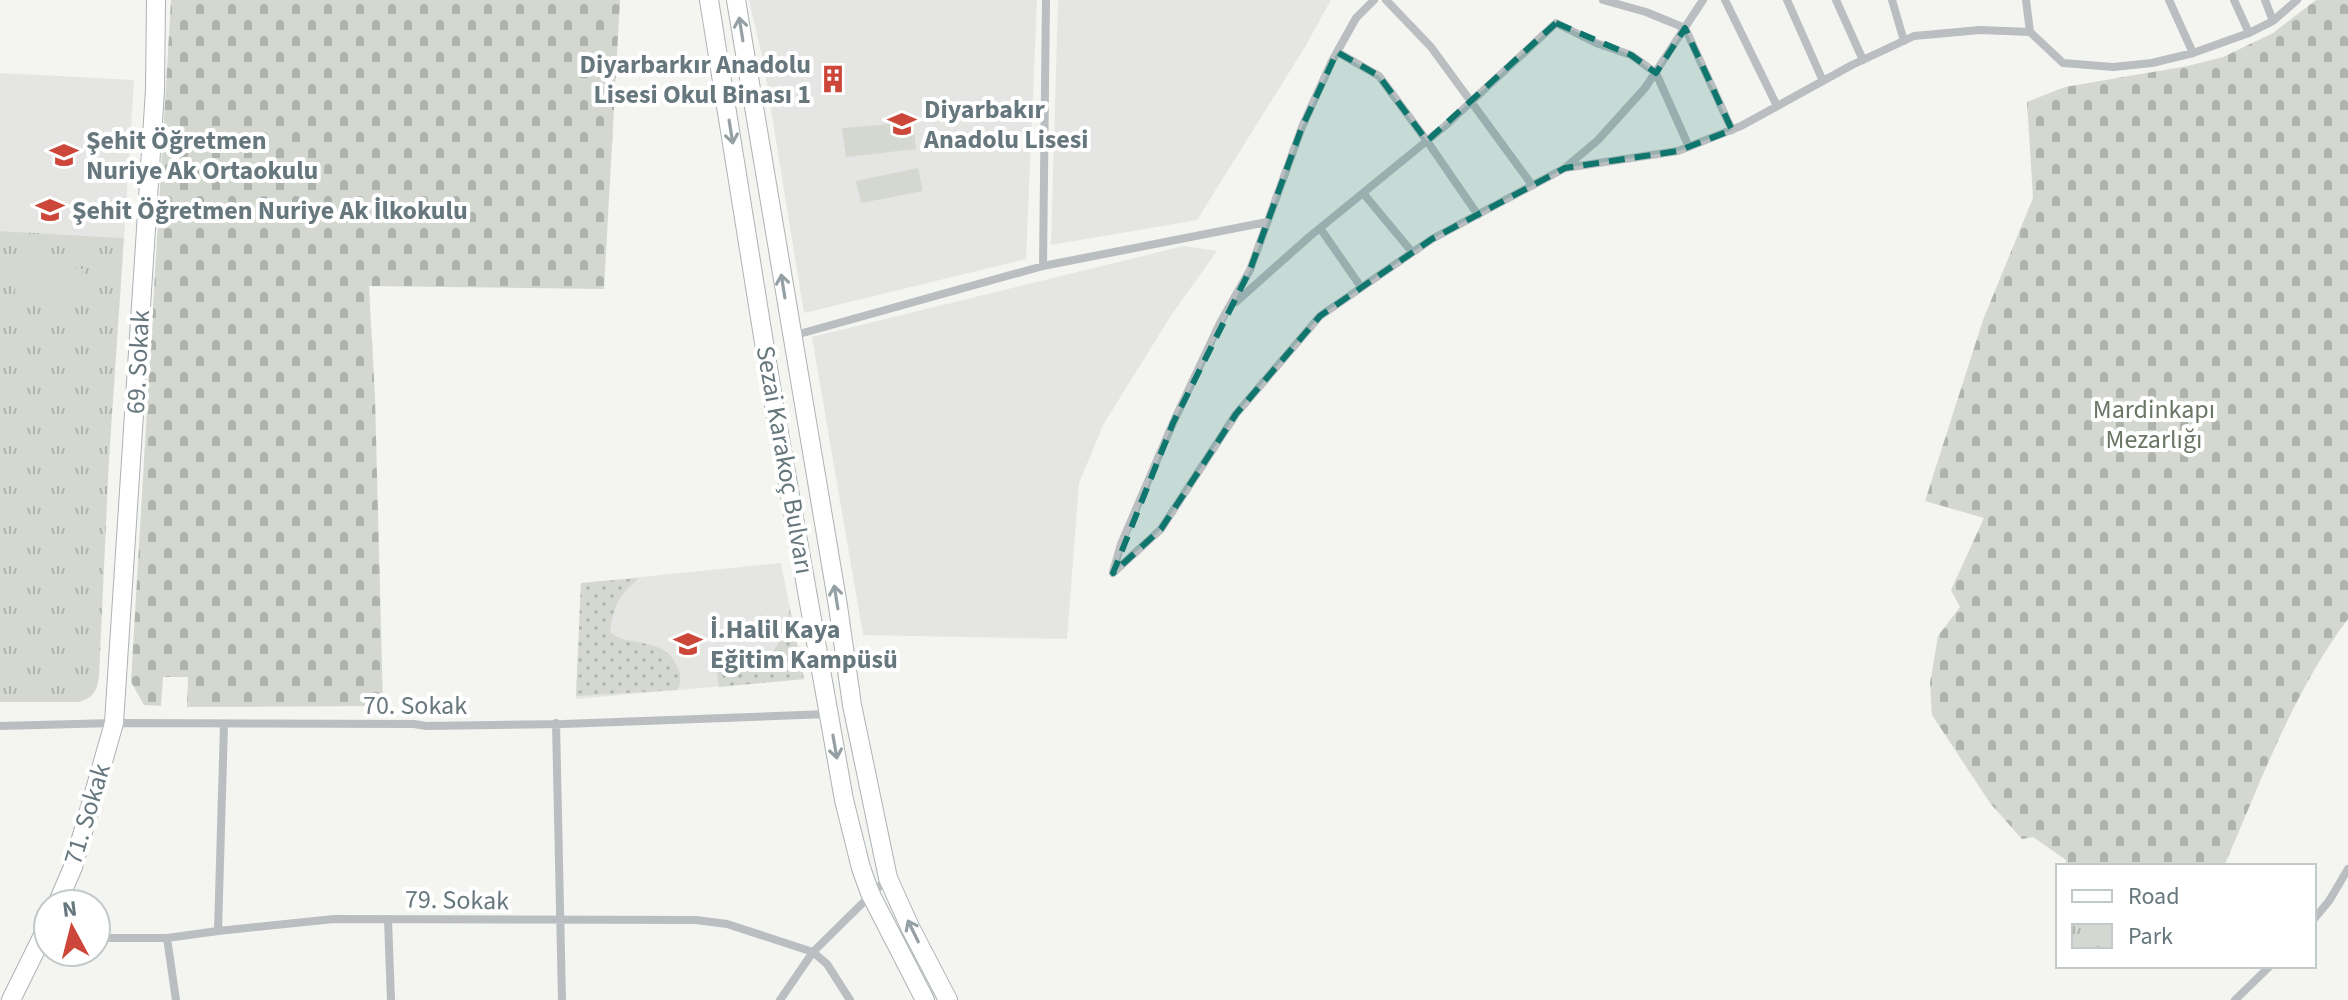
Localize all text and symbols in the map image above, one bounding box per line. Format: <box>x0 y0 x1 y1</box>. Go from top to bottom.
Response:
one-way arrow <box>733 17 748 42</box>
place label: Diyarbarkır Anadolu Lisesi Okul Binası 1 <box>580 46 811 113</box>
building icon: Diyarbarkır Anadolu Lisesi Okul Binası 1 <box>818 64 848 94</box>
place label: Diyarbakır Anadolu Lisesi <box>923 91 1089 158</box>
school or university icon: Diyarbakır Anadolu Lisesi <box>887 109 917 139</box>
one-way arrow <box>725 119 740 144</box>
place label: Şehit Öğretmen Nuriye Ak Ortaokulu <box>86 122 318 189</box>
school or university icon: Şehit Öğretmen Nuriye Ak Ortaokulu <box>49 140 79 170</box>
place label: Şehit Öğretmen Nuriye Ak İlkokulu <box>72 192 468 229</box>
school or university icon: Şehit Öğretmen Nuriye Ak İlkokulu <box>35 195 65 225</box>
one-way arrow <box>775 273 790 299</box>
street label: 69. Sokak <box>117 309 159 415</box>
street label: Sezai Karakoç Bulvarı <box>747 343 823 577</box>
park label: Mardinkapı Mezarlığı <box>2093 391 2215 458</box>
one-way arrow <box>828 585 843 610</box>
place label: İ.Halil Kaya Eğitim Kampüsü <box>710 611 898 678</box>
school or university icon: İ.Halil Kaya Eğitim Kampüsü <box>673 629 703 659</box>
street label: 70. Sokak <box>363 687 467 724</box>
one-way arrow <box>829 734 844 760</box>
street label: 71. Sokak <box>54 759 120 869</box>
legend <box>2056 864 2316 968</box>
text: Road <box>2128 879 2180 914</box>
street label: 79. Sokak <box>405 881 509 919</box>
north arrow <box>32 888 112 968</box>
text: N <box>60 892 79 926</box>
one-way arrow <box>904 919 920 943</box>
text: Park <box>2128 919 2173 954</box>

